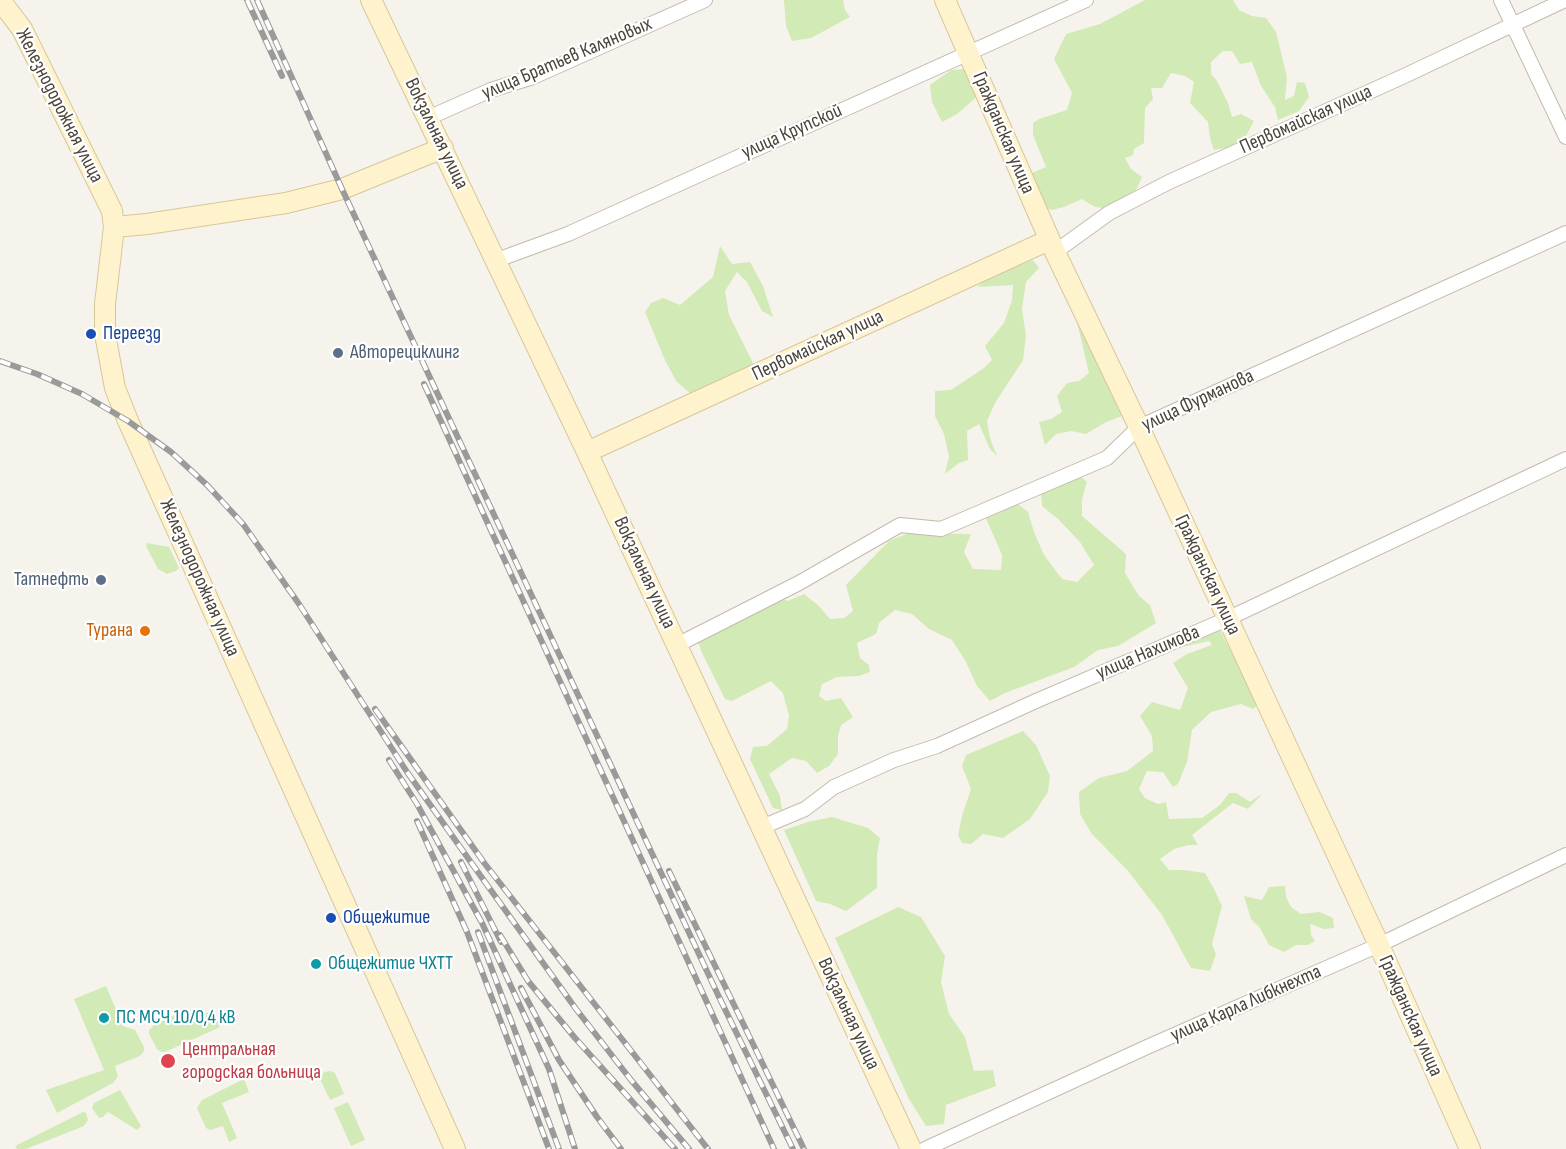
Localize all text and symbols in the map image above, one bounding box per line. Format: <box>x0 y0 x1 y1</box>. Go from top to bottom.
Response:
street label: улица Братьев Каляновых <box>478 12 656 106</box>
street label: Железнодорожная улица <box>10 25 108 187</box>
street label: Гражданская улица <box>967 68 1039 198</box>
street label: Вокзальная улица <box>399 75 473 193</box>
street label: Первомайская улица <box>1236 80 1376 160</box>
street label: улица Крупской <box>738 99 846 165</box>
street label: Первомайская улица <box>749 305 887 387</box>
place label: Переезд <box>103 322 161 346</box>
marker: Переезд <box>84 327 98 341</box>
place label: Авторециклинг <box>350 341 460 365</box>
marker: Авторециклинг <box>331 346 345 360</box>
street label: улица Фурманова <box>1138 365 1258 437</box>
street label: Железнодорожная улица <box>153 496 245 660</box>
street label: Гражданская улица <box>1169 511 1245 639</box>
street label: Вокзальная улица <box>608 513 680 633</box>
place label: Татнефть <box>14 568 89 592</box>
marker: Татнефть <box>94 573 108 587</box>
place label: Турана <box>86 619 133 643</box>
street label: улица Нахимова <box>1093 620 1203 686</box>
marker: Турана <box>138 624 152 638</box>
place label: Общежитие <box>343 906 430 930</box>
marker: Общежитие <box>324 911 338 925</box>
place label: Общежитие ЧХТТ <box>328 952 453 976</box>
street label: Гражданская улица <box>1373 952 1447 1080</box>
street label: Вокзальная улица <box>812 954 884 1074</box>
marker: Общежитие ЧХТТ <box>309 957 323 971</box>
street label: улица Карла Либкнехта <box>1167 960 1325 1048</box>
place label: ПС МСЧ 10/0,4 кВ <box>116 1006 235 1030</box>
marker: ПС МСЧ 10/0,4 кВ <box>97 1011 111 1025</box>
place label: Центральная городская больница <box>182 1038 321 1085</box>
marker: Центральная городская больница <box>159 1052 177 1070</box>

